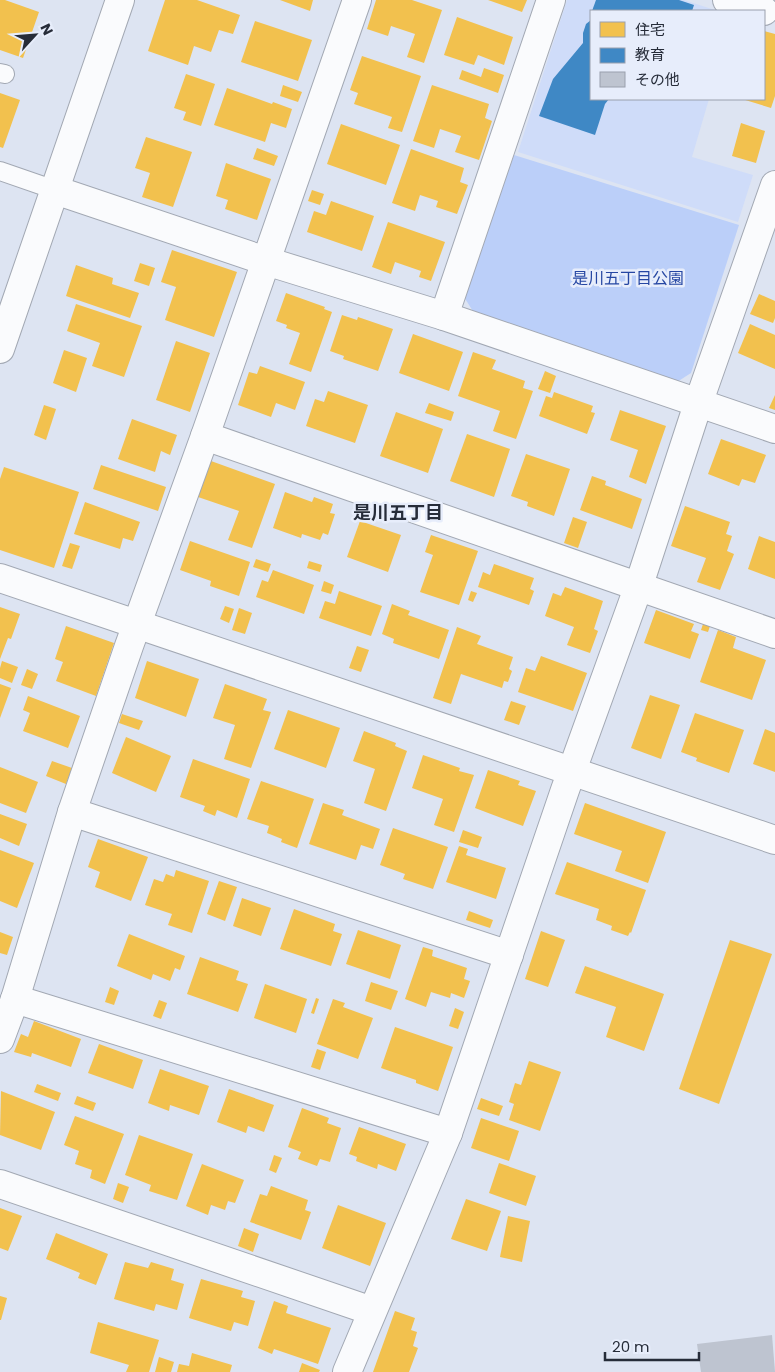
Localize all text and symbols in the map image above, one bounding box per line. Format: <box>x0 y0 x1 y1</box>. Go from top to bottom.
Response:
north arrow <box>10 10 60 60</box>
legend <box>590 10 765 100</box>
text: 住宅 <box>635 19 665 40</box>
text: N <box>35 20 58 38</box>
text: 教育 <box>635 44 665 65</box>
text: その他 <box>635 69 680 90</box>
park label: 是川五丁目公園 <box>572 267 684 290</box>
district label: 是川五丁目 <box>353 500 443 525</box>
scale bar <box>605 1330 699 1362</box>
text: 20 m <box>612 1336 650 1357</box>

